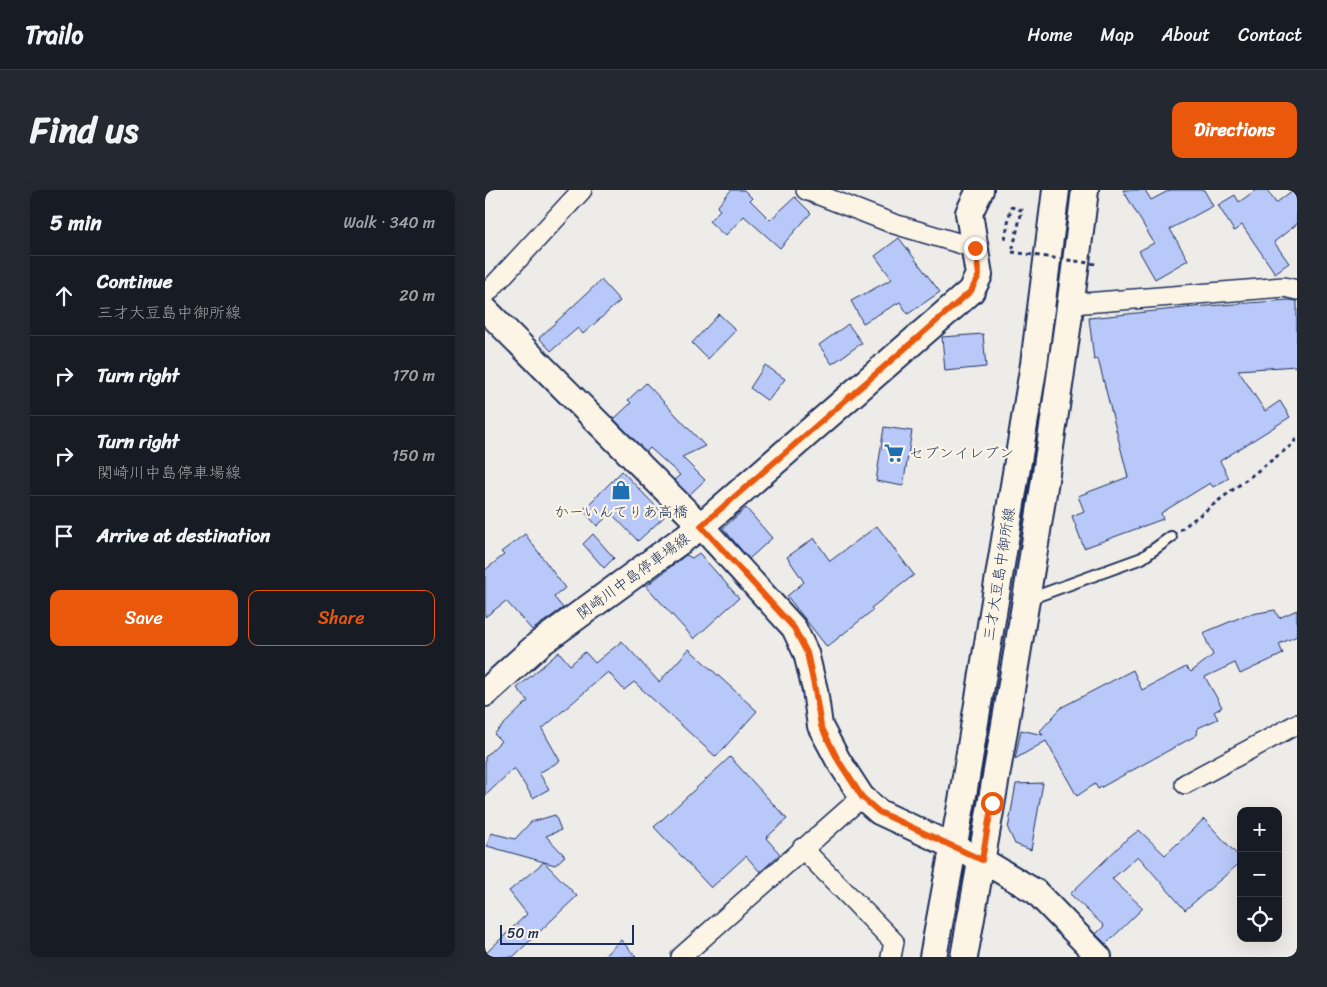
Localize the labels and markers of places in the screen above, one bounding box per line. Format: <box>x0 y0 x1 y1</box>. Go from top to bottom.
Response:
place label: セブンイレブン <box>909 440 1014 466</box>
supermarket icon: セブンイレブン <box>883 442 905 464</box>
shop icon: かーいんてりあ高橋 <box>610 479 632 501</box>
place label: かーいんてりあ高橋 <box>554 499 688 525</box>

